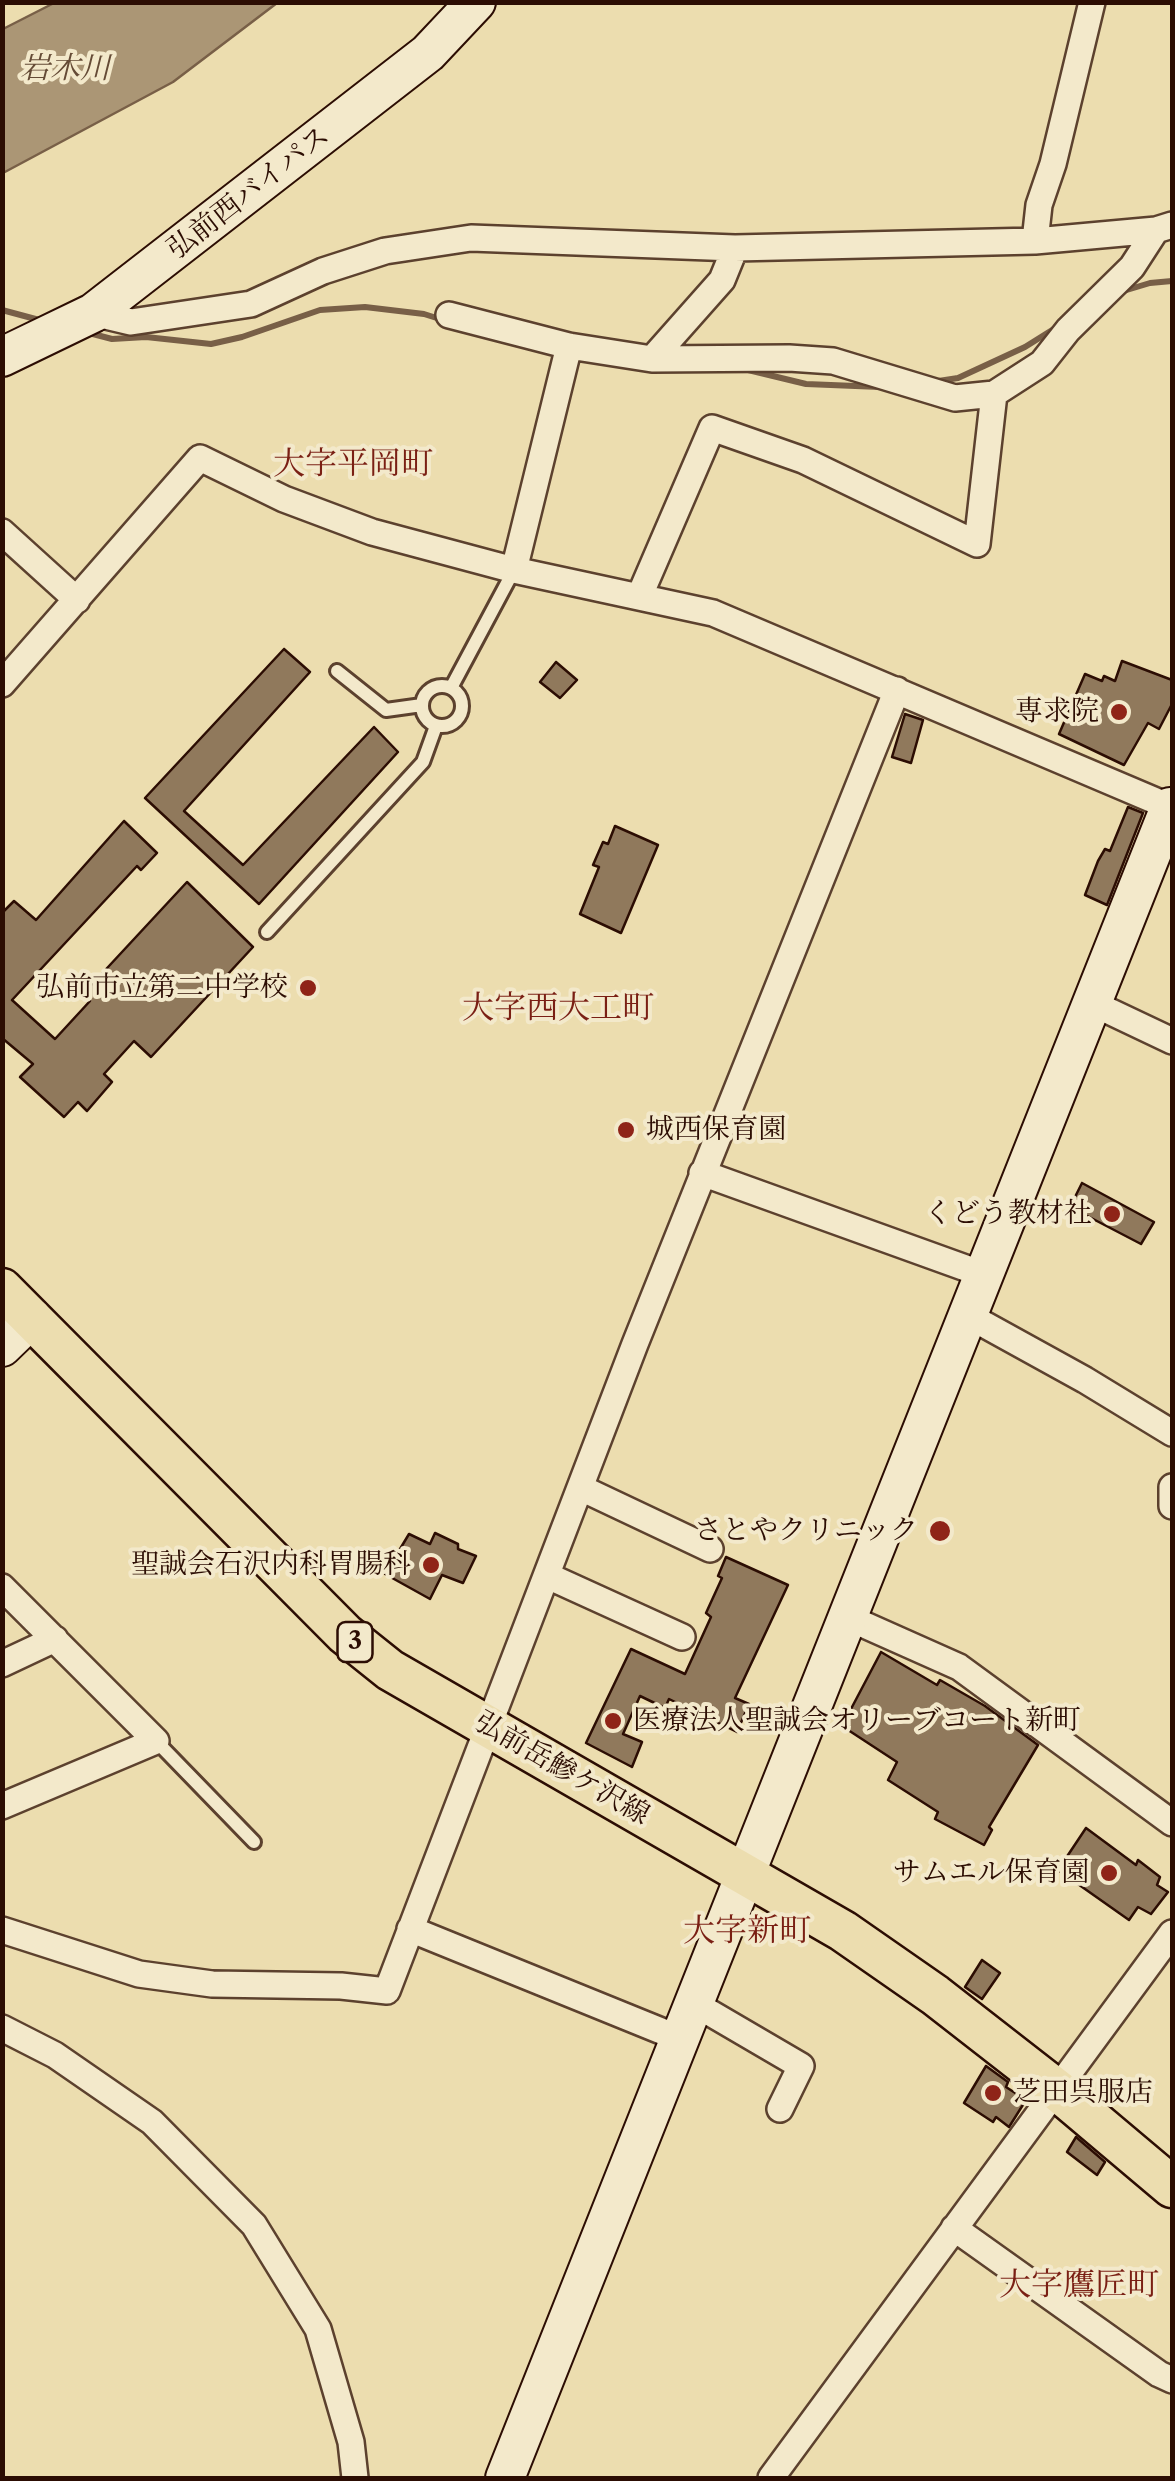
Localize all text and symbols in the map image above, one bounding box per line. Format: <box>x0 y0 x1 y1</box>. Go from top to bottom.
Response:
water label: 岩木川 <box>20 51 110 87</box>
street label: 弘前西バイパス <box>161 119 337 267</box>
district label: 大字平岡町 <box>273 446 433 484</box>
place label: 専求院 <box>1015 695 1099 729</box>
marker: 専求院 <box>1108 701 1130 723</box>
place label: 弘前市立第二中学校 <box>36 971 288 1005</box>
marker: 弘前市立第二中学校 <box>297 977 319 999</box>
district label: 大字西大工町 <box>462 990 654 1028</box>
place label: 城西保育園 <box>646 1113 786 1147</box>
marker: 城西保育園 <box>615 1119 637 1141</box>
place label: くどう教材社 <box>924 1197 1092 1231</box>
marker: くどう教材社 <box>1101 1203 1123 1225</box>
place label: さとやクリニック <box>694 1514 918 1548</box>
marker: さとやクリニック <box>927 1518 953 1544</box>
place label: 聖誠会石沢内科胃腸科 <box>131 1548 411 1582</box>
marker: 聖誠会石沢内科胃腸科 <box>420 1554 442 1576</box>
road number: 3 <box>338 1622 372 1662</box>
place label: 医療法人聖誠会オリーブコート新町 <box>633 1704 1081 1738</box>
street label: 弘前岳鰺ケ沢線 <box>469 1705 655 1833</box>
marker: 医療法人聖誠会オリーブコート新町 <box>602 1710 624 1732</box>
place label: サムエル保育園 <box>893 1856 1089 1890</box>
marker: サムエル保育園 <box>1098 1862 1120 1884</box>
district label: 大字新町 <box>683 1913 811 1951</box>
place label: 芝田呉服店 <box>1013 2076 1153 2110</box>
marker: 芝田呉服店 <box>982 2082 1004 2104</box>
district label: 大字鷹匠町 <box>999 2267 1159 2305</box>

